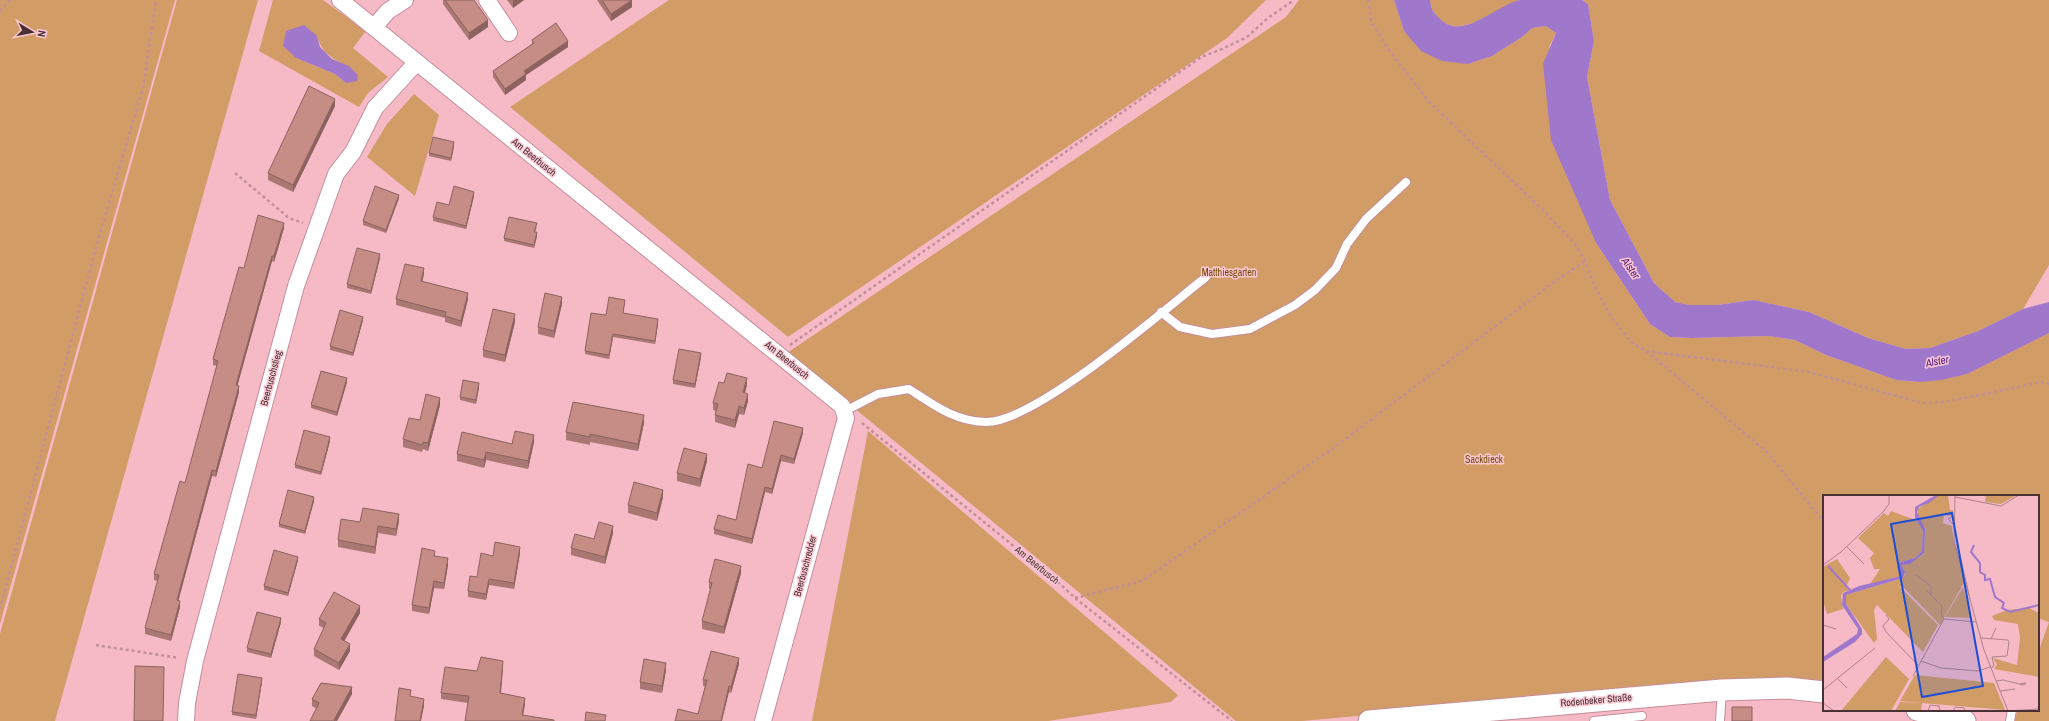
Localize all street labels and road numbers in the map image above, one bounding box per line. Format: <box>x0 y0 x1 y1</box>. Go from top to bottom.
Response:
street label: Am Beerbusch <box>508 134 559 179</box>
street label: Am Beerbusch <box>761 337 812 382</box>
street label: Beerbuschstieg <box>257 348 285 407</box>
street label: Beerbuschredder <box>791 534 819 598</box>
street label: Am Beerbusch <box>1011 542 1062 587</box>
street label: Rodenbeker Straße <box>1560 690 1633 710</box>

